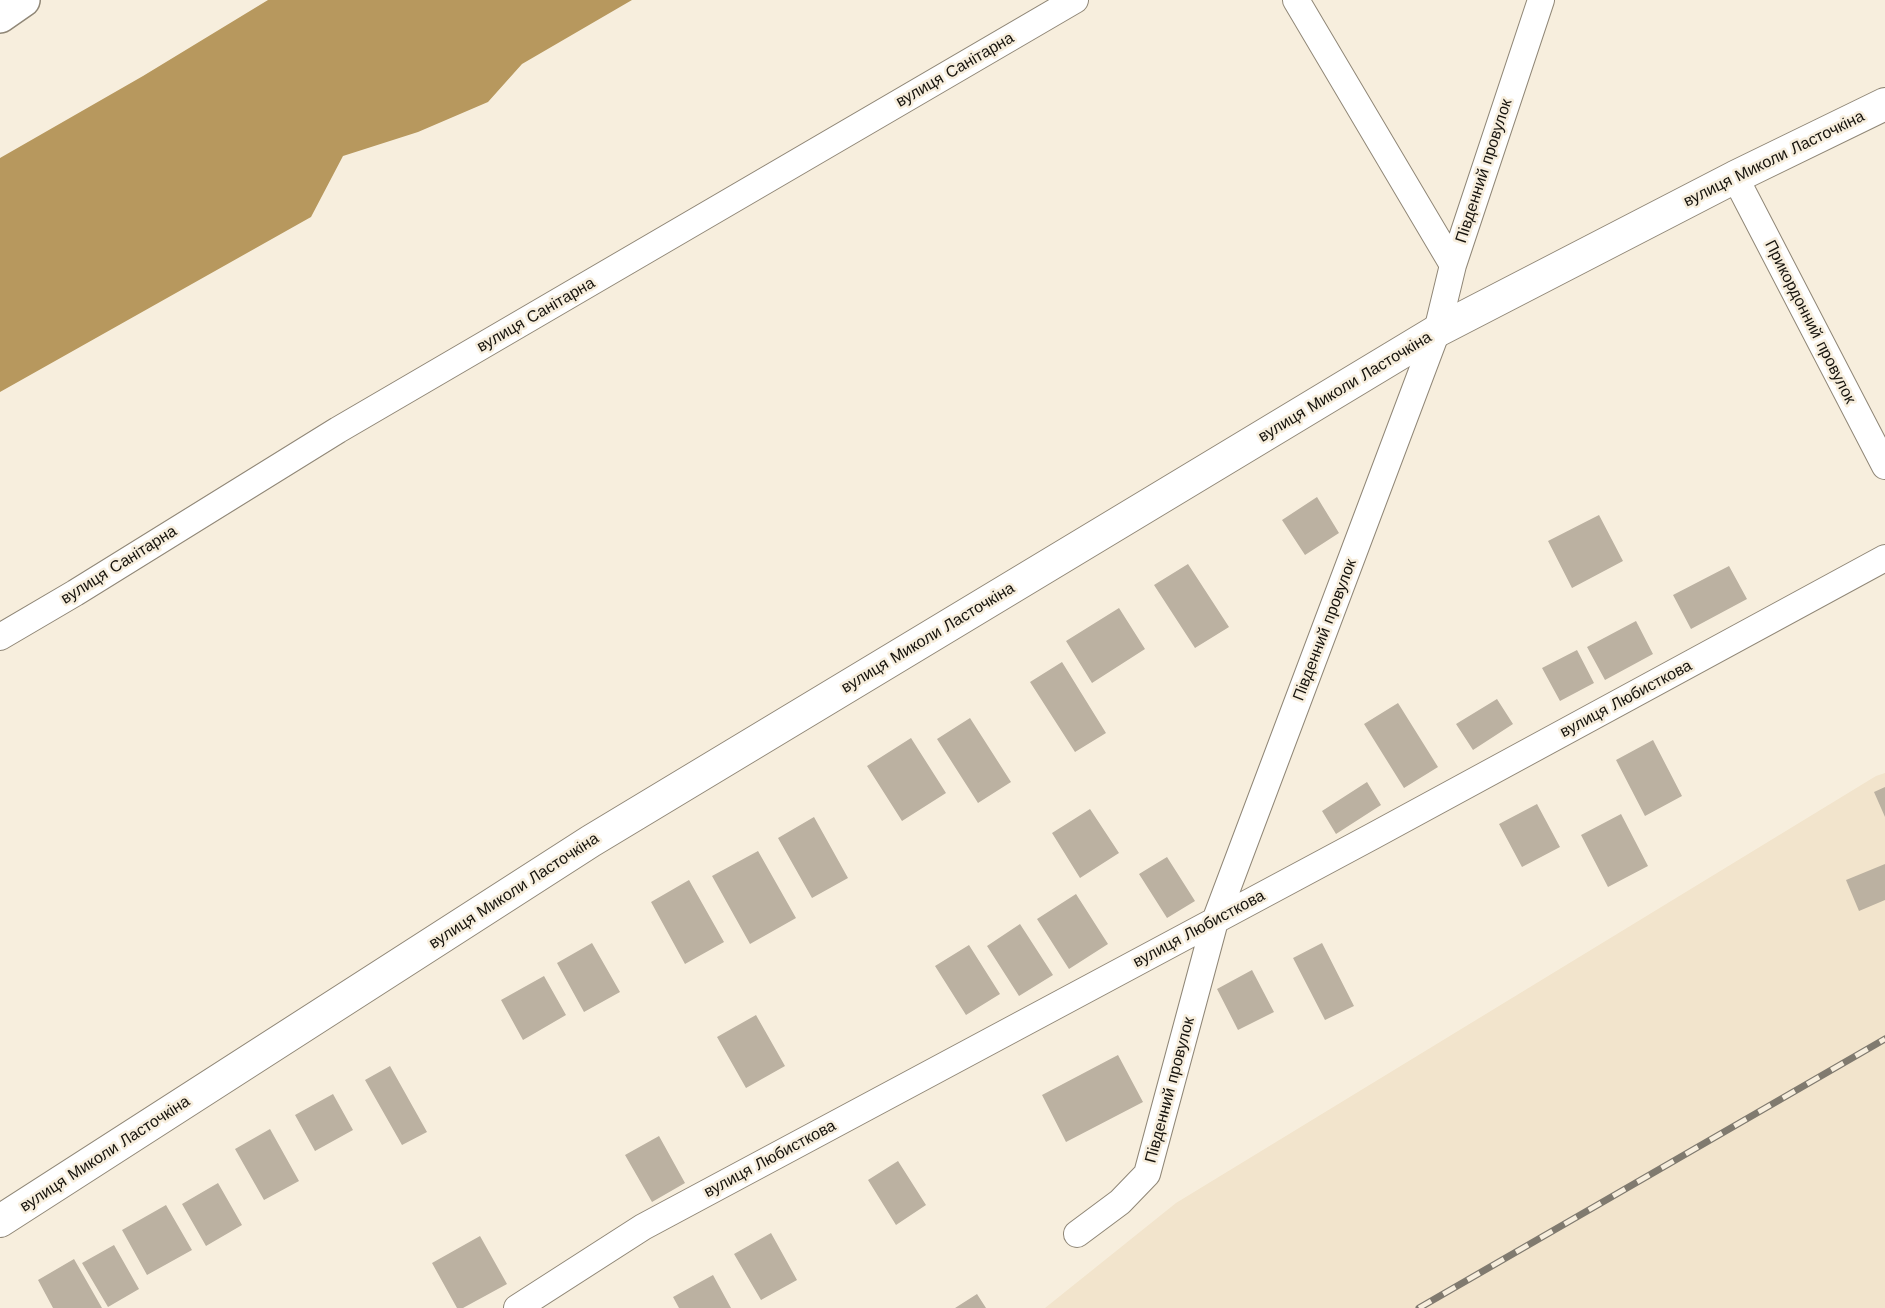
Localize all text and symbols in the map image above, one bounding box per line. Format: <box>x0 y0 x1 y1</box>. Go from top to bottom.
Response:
street label: вулиця Санітарна <box>893 28 1017 112</box>
street label: Південний провулок <box>1452 97 1516 245</box>
street label: вулиця Миколи Ласточкіна <box>1680 107 1868 211</box>
street label: Прикордонний провулок <box>1760 237 1860 407</box>
street label: вулиця Санітарна <box>474 273 598 357</box>
street label: вулиця Миколи Ласточкіна <box>1255 328 1435 446</box>
street label: вулиця Санітарна <box>57 522 181 608</box>
street label: Південний провулок <box>1289 556 1361 704</box>
street label: вулиця Миколи Ласточкіна <box>838 579 1018 697</box>
street label: вулиця Любисткова <box>1557 656 1695 742</box>
street label: вулиця Миколи Ласточкіна <box>425 829 603 953</box>
street label: вулиця Любисткова <box>1130 886 1268 972</box>
street label: Південний провулок <box>1141 1015 1199 1165</box>
street label: вулиця Миколи Ласточкіна <box>16 1092 194 1216</box>
street label: вулиця Любисткова <box>701 1116 839 1202</box>

